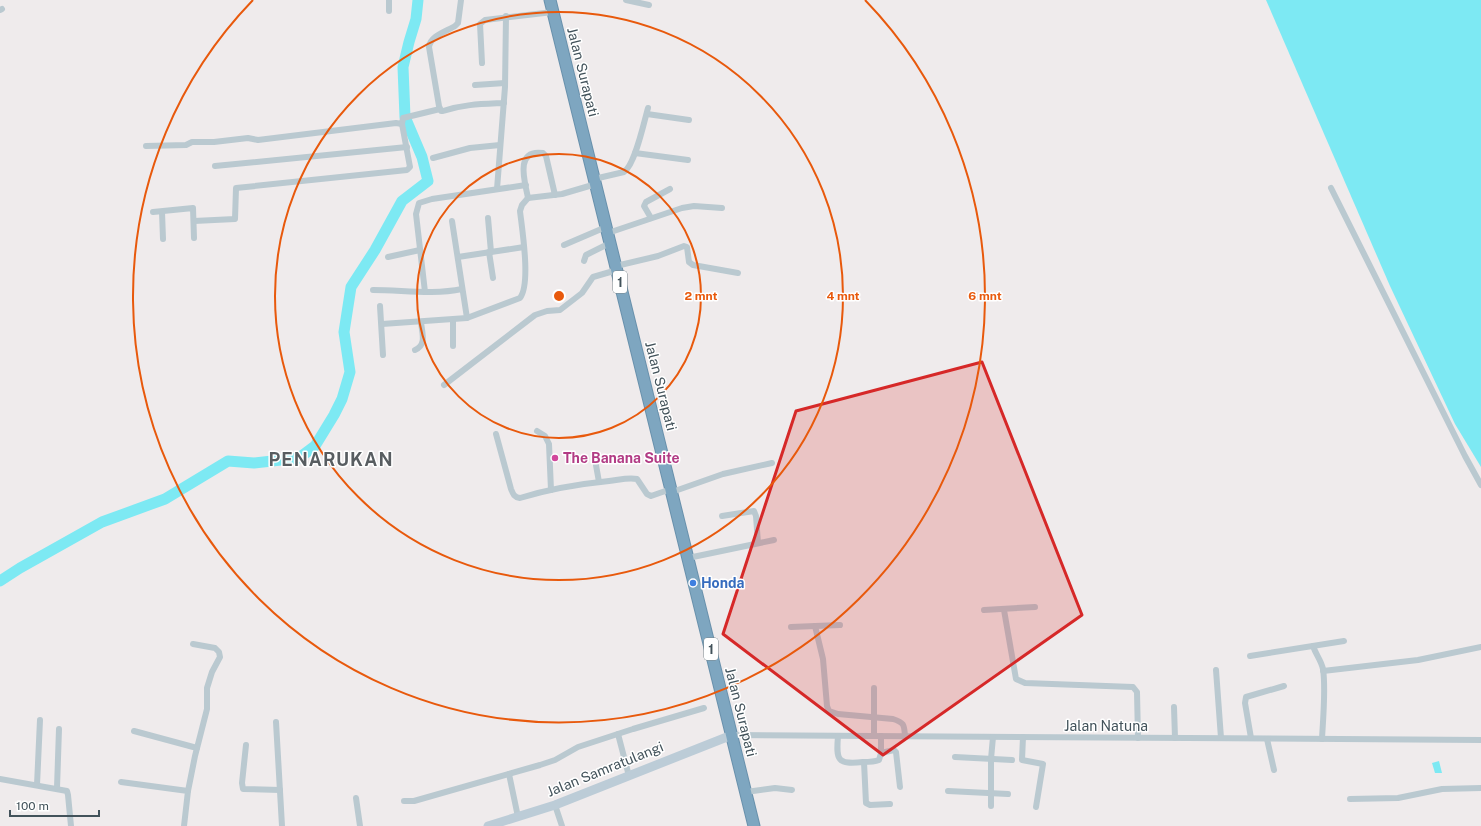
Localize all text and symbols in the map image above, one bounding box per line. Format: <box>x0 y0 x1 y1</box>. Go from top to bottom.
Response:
street label: Jalan Surapati <box>564 26 602 118</box>
road number: 1 <box>613 271 627 293</box>
centre of rings <box>552 289 566 303</box>
text: 2 mnt <box>685 289 717 303</box>
text: 4 mnt <box>826 289 860 303</box>
text: 6 mnt <box>968 289 1002 303</box>
street label: Jalan Surapati <box>642 340 680 432</box>
district label: PENARUKAN <box>269 449 393 470</box>
place label: The Banana Suite <box>563 450 680 466</box>
marker: The Banana Suite <box>550 453 560 463</box>
place label: Honda <box>701 575 744 591</box>
marker: Honda <box>688 578 698 588</box>
road number: 1 <box>704 638 718 660</box>
street label: Jalan Surapati <box>722 666 760 758</box>
street label: Jalan Natuna <box>1064 718 1148 734</box>
street label: Jalan Samratulangi <box>544 738 666 800</box>
scale bar <box>10 792 99 818</box>
text: 100 m <box>16 799 49 813</box>

